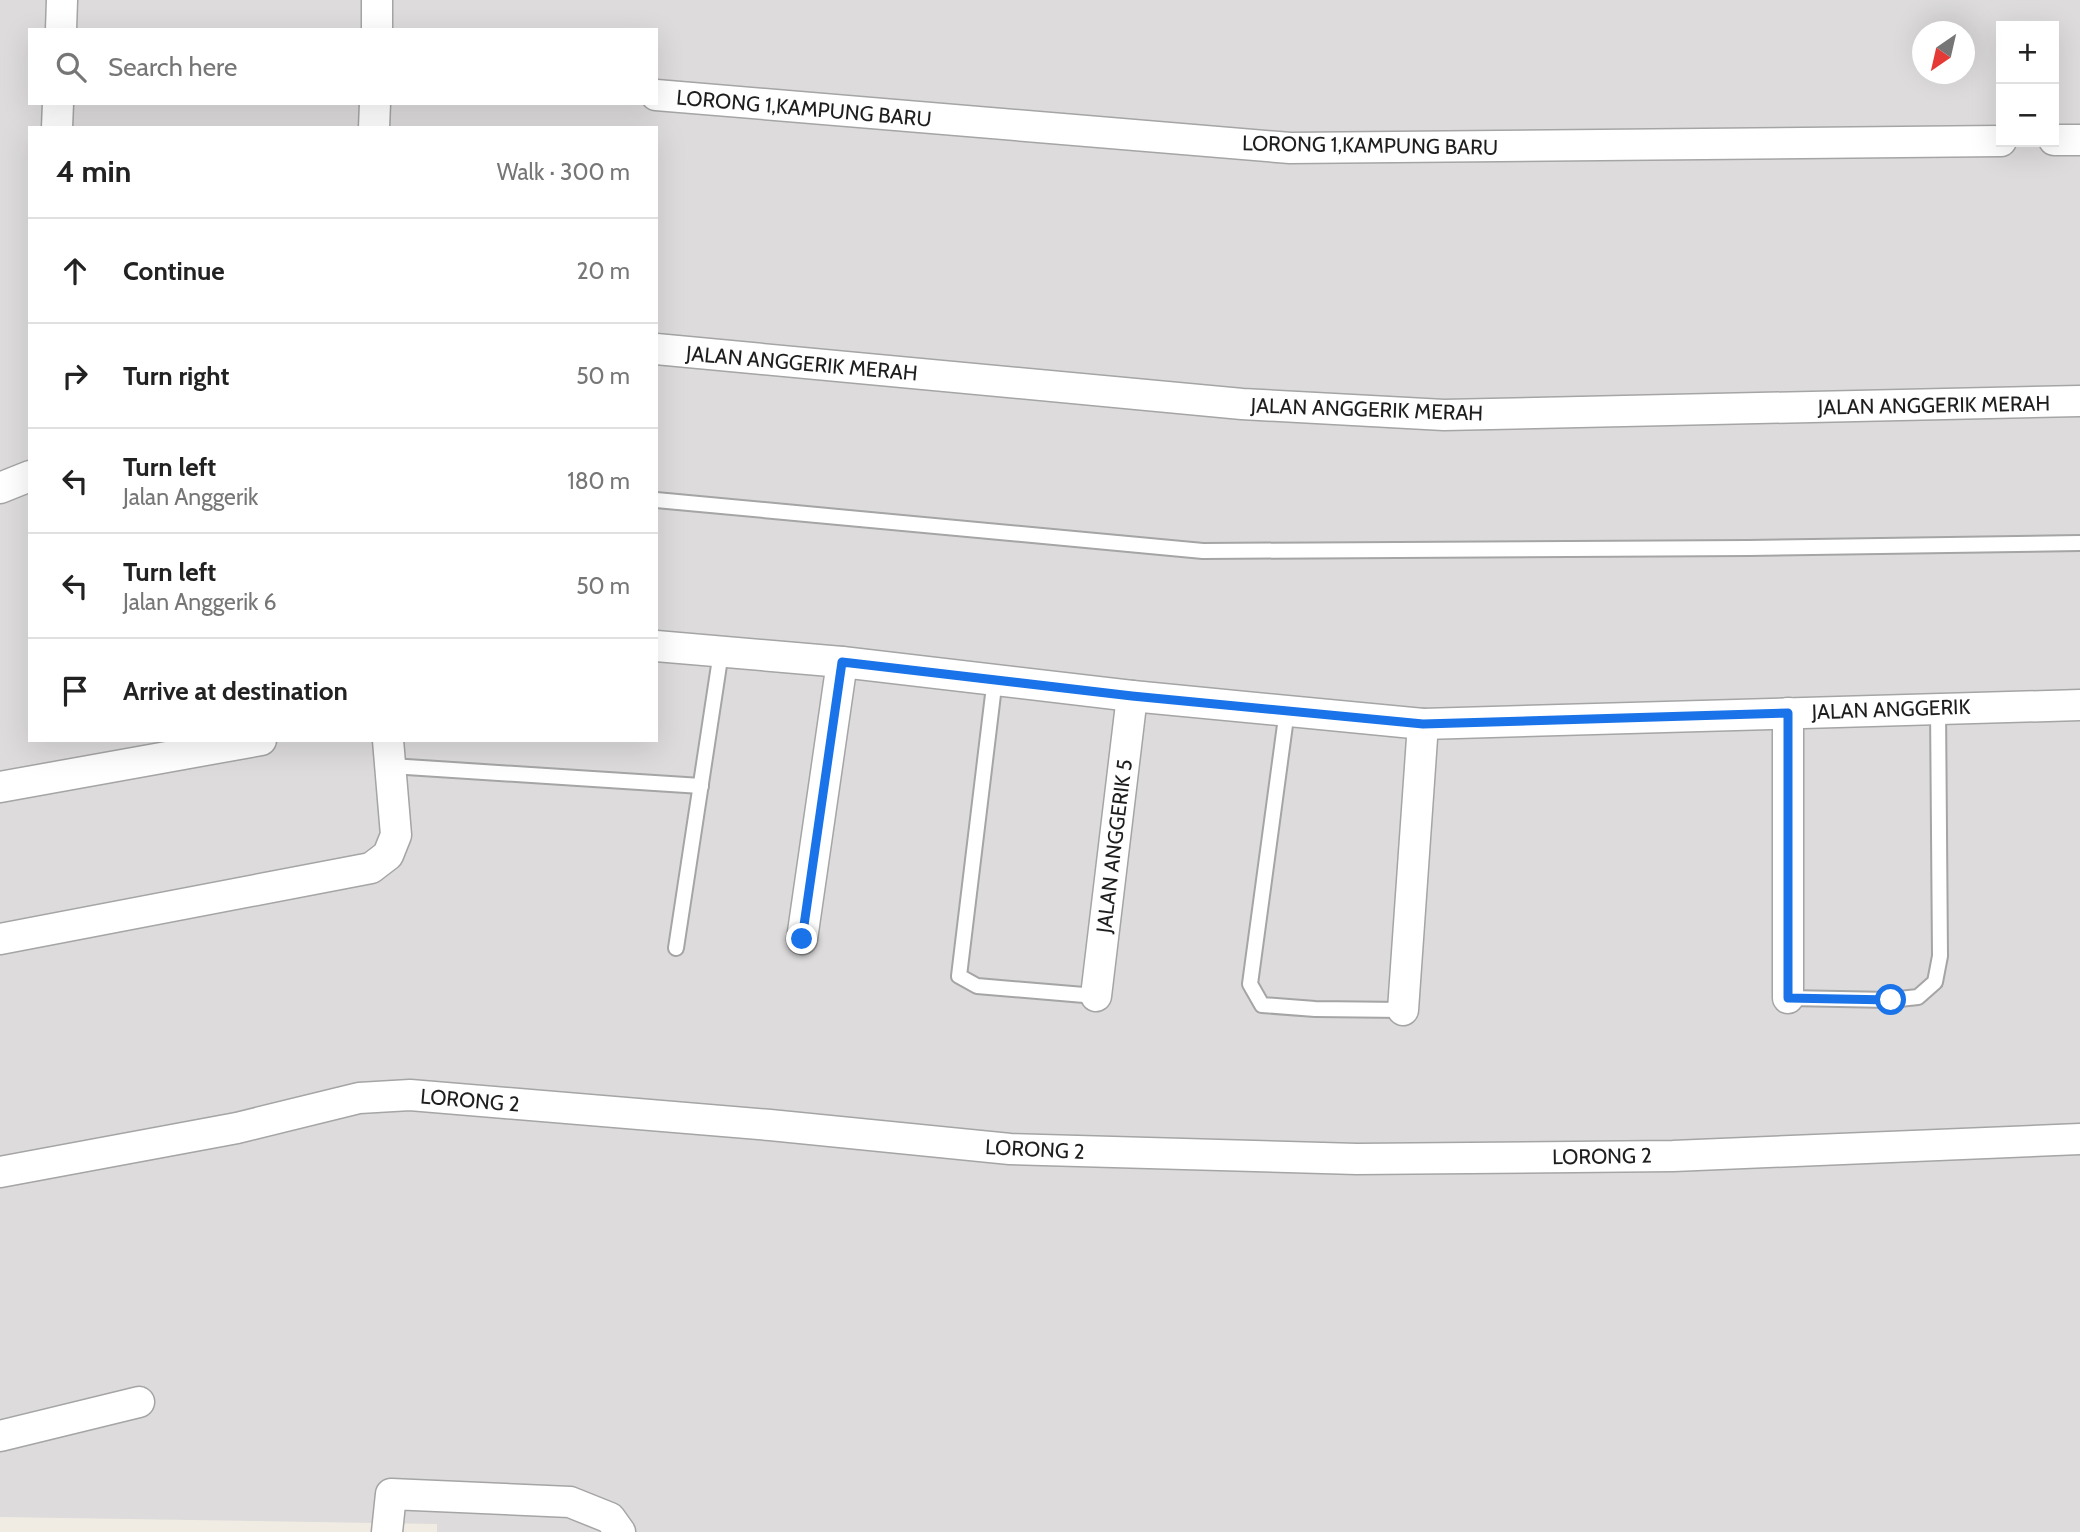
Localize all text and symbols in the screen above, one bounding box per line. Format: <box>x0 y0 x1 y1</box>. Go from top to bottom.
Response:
north arrow <box>1912 21 1975 84</box>
map controls <box>1996 21 2059 147</box>
button: + <box>1996 21 2059 84</box>
search box <box>28 28 658 105</box>
icon: search <box>52 48 90 86</box>
text: Search here <box>108 51 237 83</box>
street label: LORONG 1,KAMPUNG BARU <box>675 84 933 132</box>
button: − <box>1996 84 2059 147</box>
street label: LORONG 1,KAMPUNG BARU <box>1242 130 1498 160</box>
text: 4 min <box>56 153 131 190</box>
text: Walk · 300 m <box>497 158 630 186</box>
icon: ahead <box>56 252 94 290</box>
text: Continue <box>123 255 225 287</box>
text: 20 m <box>577 257 630 285</box>
street label: JALAN ANGGERIK MERAH <box>684 340 919 386</box>
icon: right <box>56 357 94 395</box>
text: Turn right <box>123 360 229 392</box>
text: 50 m <box>576 362 630 390</box>
street label: JALAN ANGGERIK MERAH <box>1817 390 2050 420</box>
street label: JALAN ANGGERIK MERAH <box>1249 392 1484 426</box>
text: Turn left <box>123 451 216 483</box>
icon: left <box>56 462 94 500</box>
text: 180 m <box>567 467 630 495</box>
text: Jalan Anggerik <box>123 483 258 511</box>
text: Turn left <box>123 556 216 588</box>
icon: left <box>56 567 94 605</box>
text: 50 m <box>576 572 630 600</box>
text: Jalan Anggerik 6 <box>123 588 277 616</box>
icon: arrive <box>56 672 94 710</box>
text: Arrive at destination <box>123 675 348 707</box>
street label: JALAN ANGGERIK <box>1810 694 1971 724</box>
street label: JALAN ANGGERIK 5 <box>1091 758 1137 935</box>
route end <box>786 923 817 954</box>
route start <box>1875 984 1906 1015</box>
street label: LORONG 2 <box>419 1083 521 1117</box>
street label: LORONG 2 <box>985 1134 1085 1164</box>
street label: LORONG 2 <box>1552 1143 1652 1169</box>

